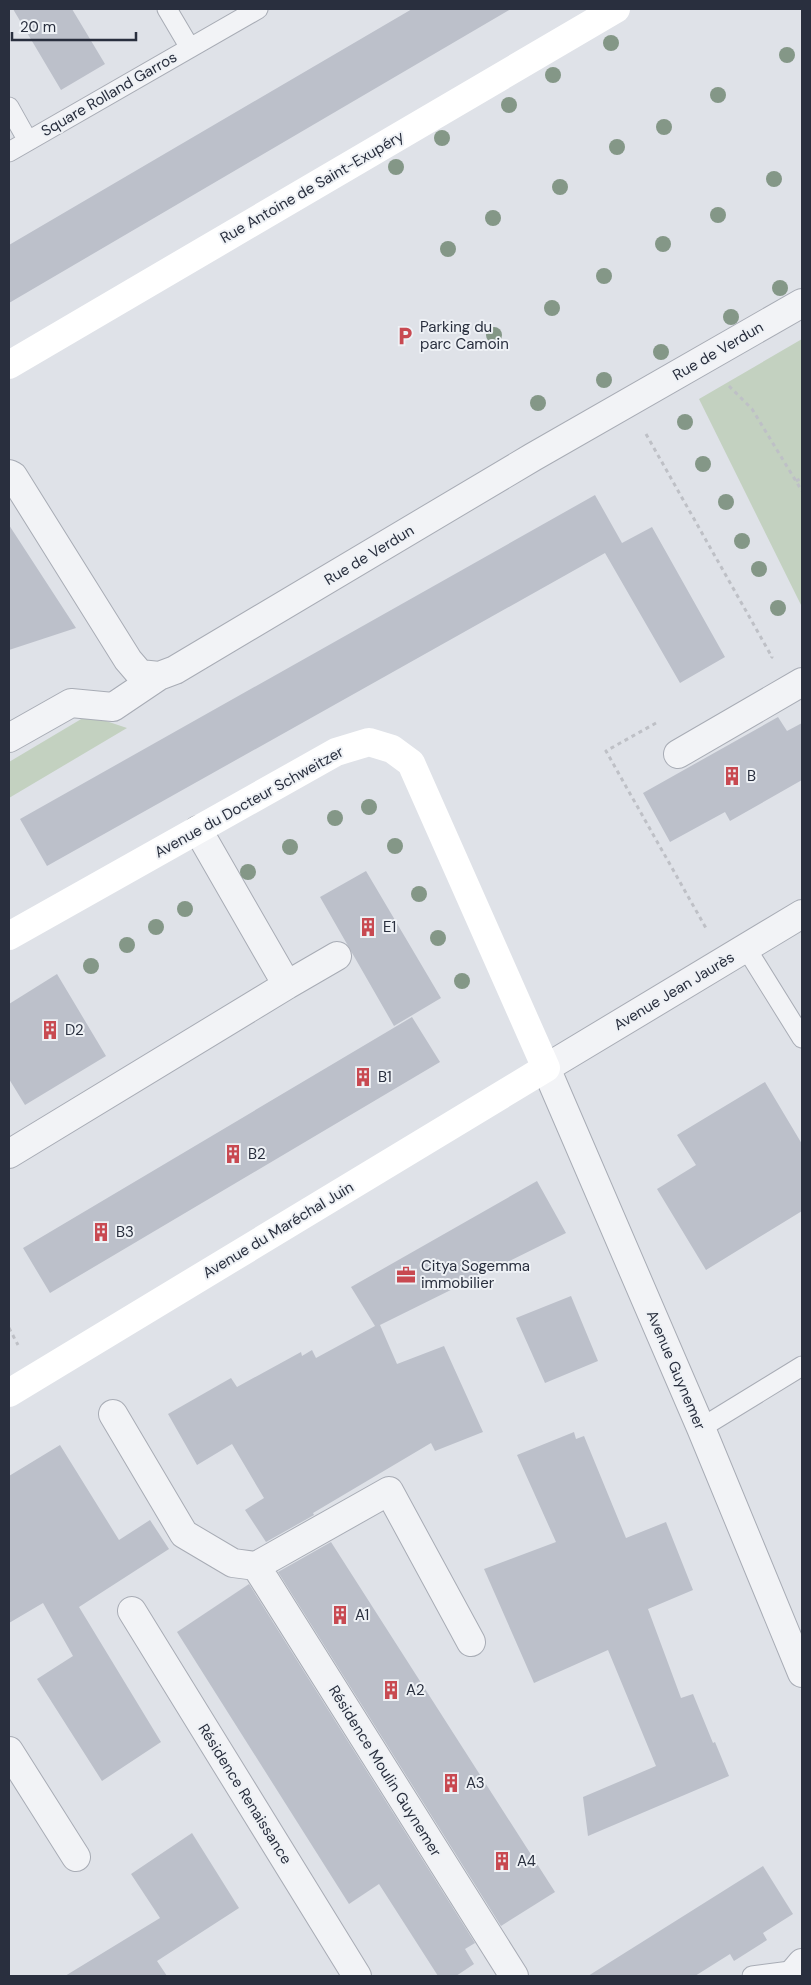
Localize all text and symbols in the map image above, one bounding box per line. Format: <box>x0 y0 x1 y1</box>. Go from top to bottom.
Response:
scale bar <box>12 10 136 42</box>
text: 20 m <box>20 17 56 37</box>
street label: Square Rolland Garros <box>37 47 181 141</box>
street label: Rue Antoine de Saint-Exupéry <box>216 126 408 248</box>
place label: Parking du parc Camoin <box>420 317 509 354</box>
street label: Rue de Verdun <box>669 317 767 385</box>
parking icon: Parking du parc Camoin <box>394 325 416 347</box>
street label: Rue de Verdun <box>320 520 418 590</box>
street label: Avenue du Docteur Schweitzer <box>151 741 347 862</box>
building icon: B <box>721 765 743 787</box>
place label: B <box>747 766 756 786</box>
building icon: E1 <box>357 916 379 938</box>
place label: E1 <box>383 917 396 937</box>
street label: Avenue Jean Jaurès <box>610 947 738 1035</box>
building icon: D2 <box>39 1019 61 1041</box>
place label: D2 <box>65 1020 84 1040</box>
building icon: B1 <box>352 1066 374 1088</box>
place label: B1 <box>378 1067 392 1087</box>
building icon: B2 <box>222 1143 244 1165</box>
place label: B2 <box>248 1144 266 1164</box>
street label: Avenue du Maréchal Juin <box>199 1177 357 1283</box>
building icon: B3 <box>90 1221 112 1243</box>
place label: B3 <box>116 1222 134 1242</box>
place label: Citya Sogemma immobilier <box>421 1256 530 1293</box>
office icon: Citya Sogemma immobilier <box>395 1264 417 1286</box>
street label: Avenue Guynemer <box>642 1307 710 1433</box>
building icon: A1 <box>329 1604 351 1626</box>
place label: A1 <box>355 1605 369 1625</box>
building icon: A2 <box>380 1679 402 1701</box>
place label: A2 <box>406 1680 425 1700</box>
street label: Résidence Moulin Guynemer <box>324 1682 446 1861</box>
street label: Résidence Renaissance <box>194 1720 296 1868</box>
building icon: A3 <box>440 1772 462 1794</box>
place label: A3 <box>466 1773 485 1793</box>
building icon: A4 <box>491 1850 513 1872</box>
place label: A4 <box>517 1851 536 1871</box>

